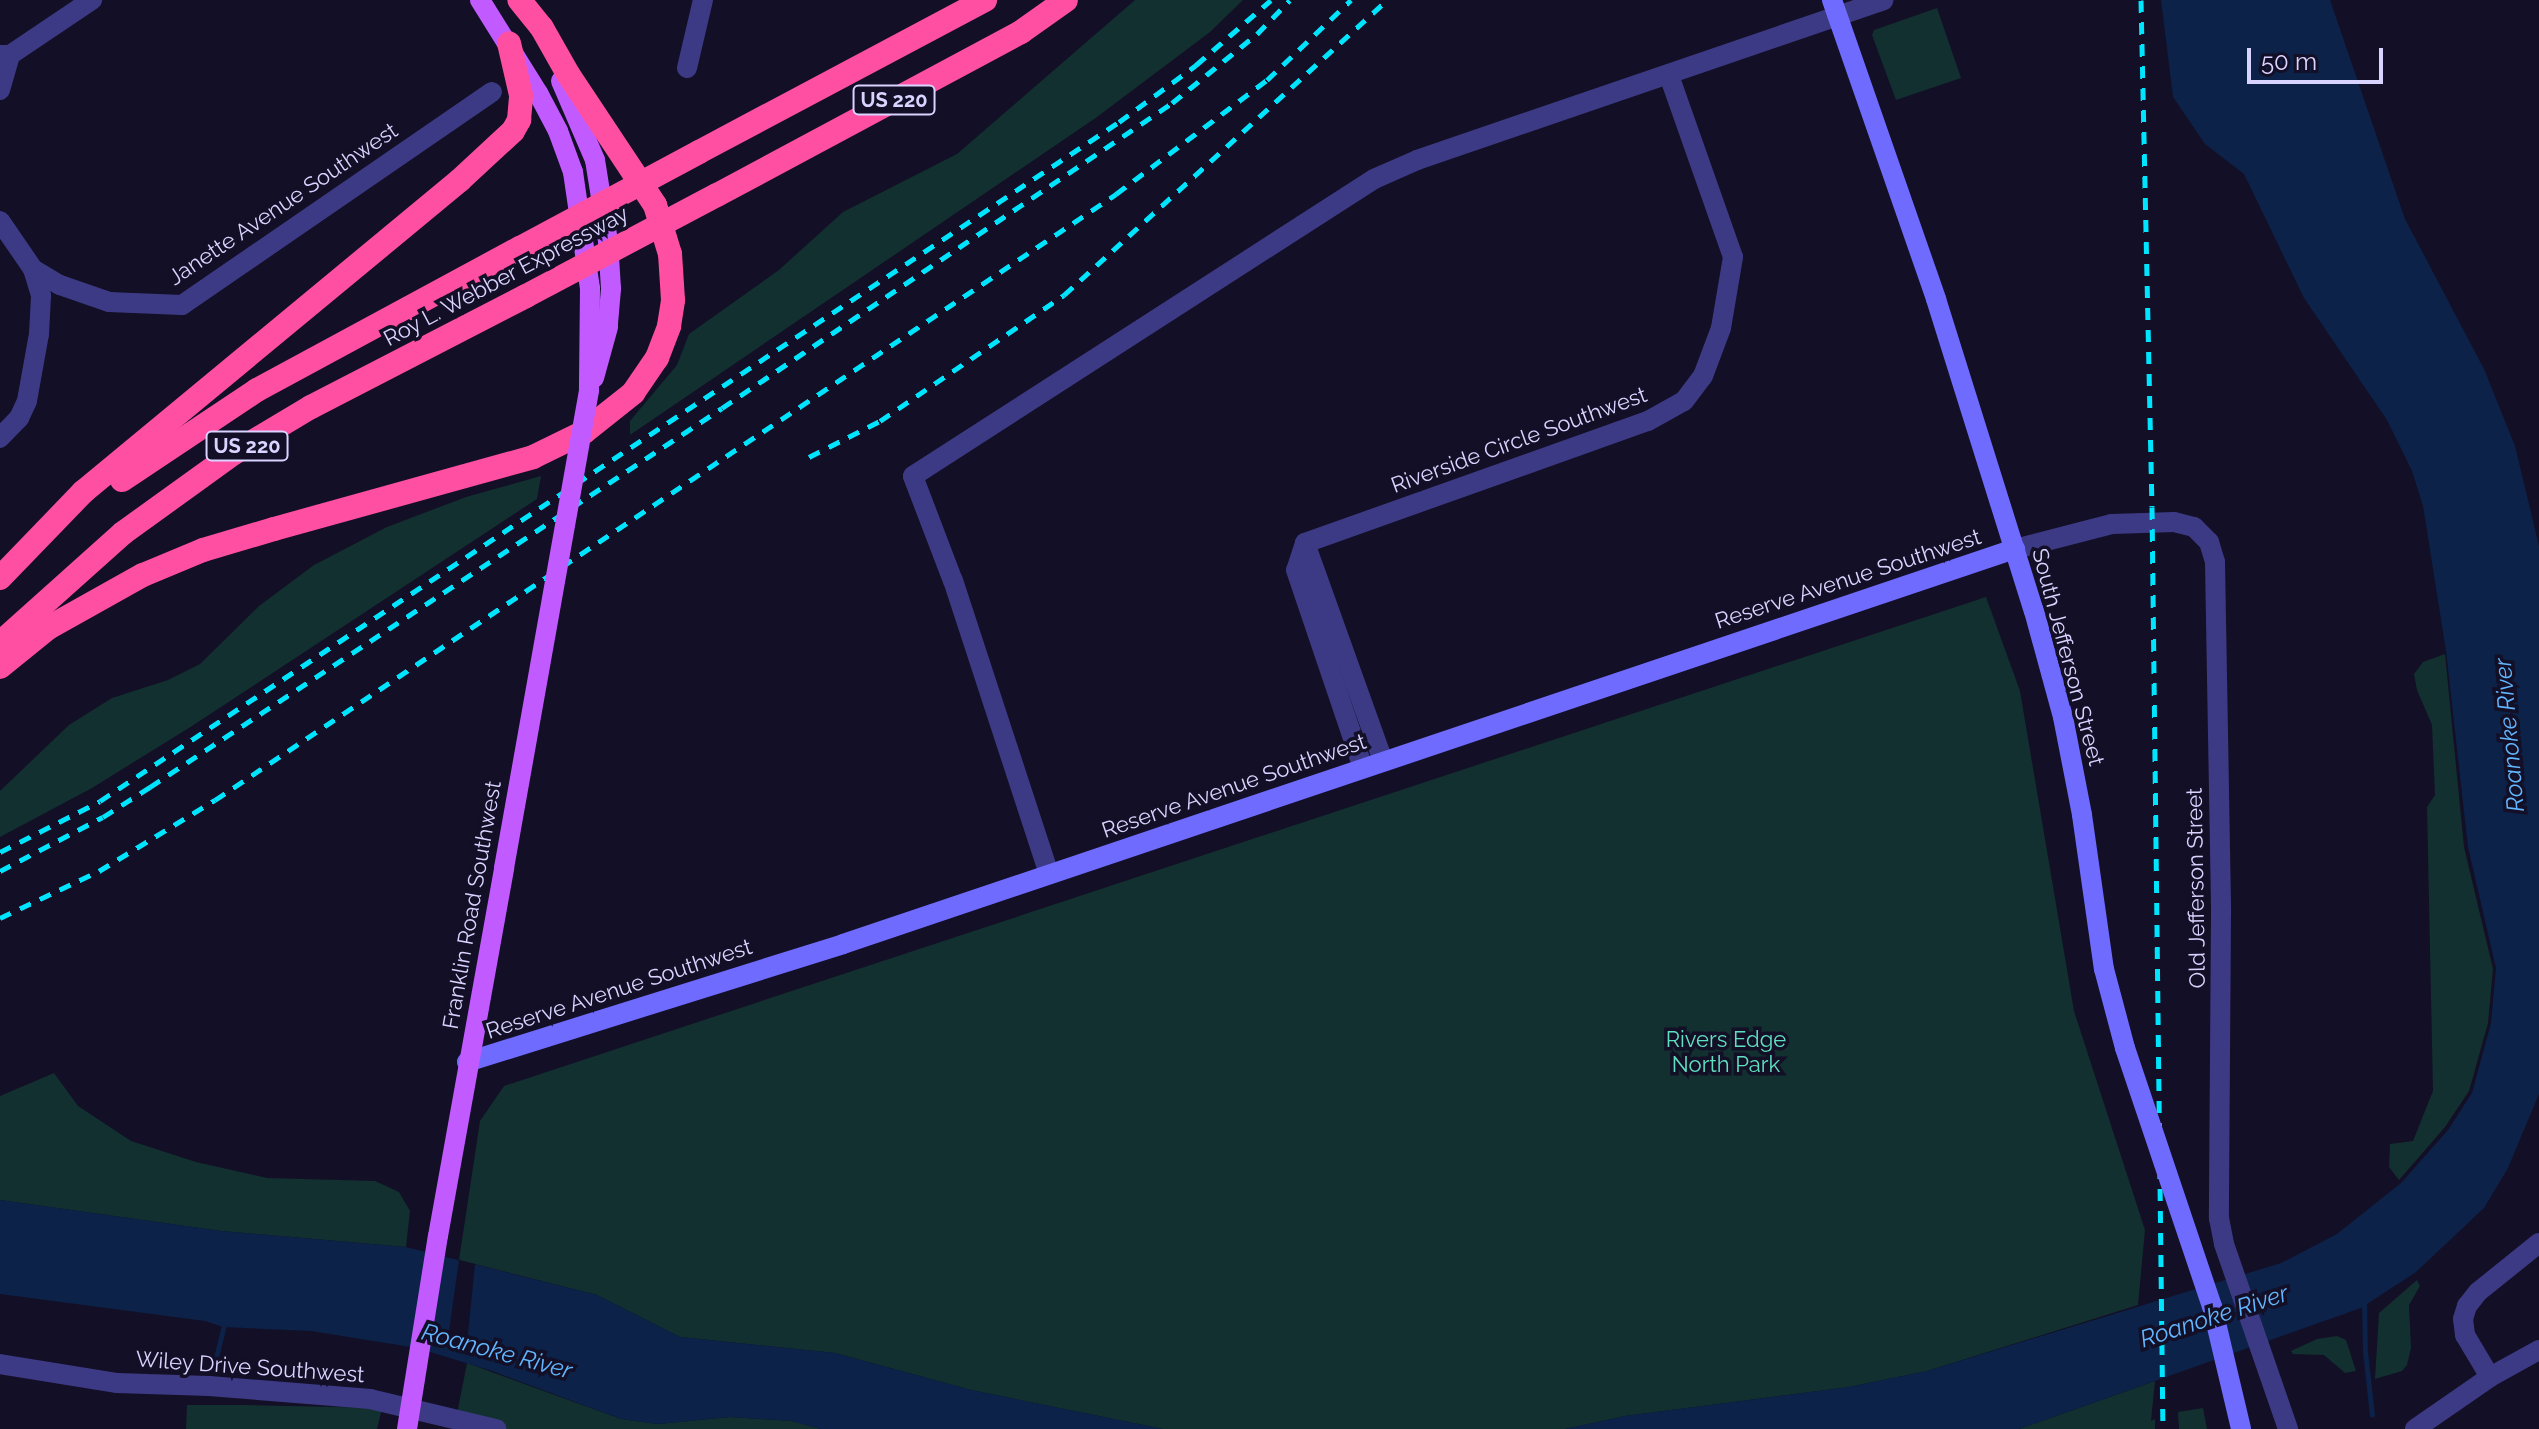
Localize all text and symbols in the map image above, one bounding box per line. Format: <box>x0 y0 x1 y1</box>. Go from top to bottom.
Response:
scale bar <box>2251 32 2387 82</box>
text: 50 m <box>2261 47 2317 76</box>
road number: US 220 <box>852 84 936 116</box>
street label: Janette Avenue Southwest <box>163 117 403 291</box>
street label: Roy L. Webber Expressway <box>378 200 634 352</box>
street label: Riverside Circle Southwest <box>1387 381 1651 499</box>
road number: US 220 <box>205 430 289 462</box>
street label: Reserve Avenue Southwest <box>1711 523 1985 635</box>
street label: South Jefferson Street <box>2026 545 2110 769</box>
water label: Roanoke River <box>2488 657 2530 813</box>
street label: Reserve Avenue Southwest <box>1098 728 1370 844</box>
street label: Franklin Road Southwest <box>437 779 507 1031</box>
street label: Old Jefferson Street <box>2181 787 2211 989</box>
street label: Reserve Avenue Southwest <box>482 933 756 1045</box>
park label: Rivers Edge North Park <box>1666 1026 1786 1078</box>
water label: Roanoke River <box>2136 1278 2292 1354</box>
water label: Roanoke River <box>419 1317 575 1385</box>
street label: Wiley Drive Southwest <box>134 1346 366 1388</box>

